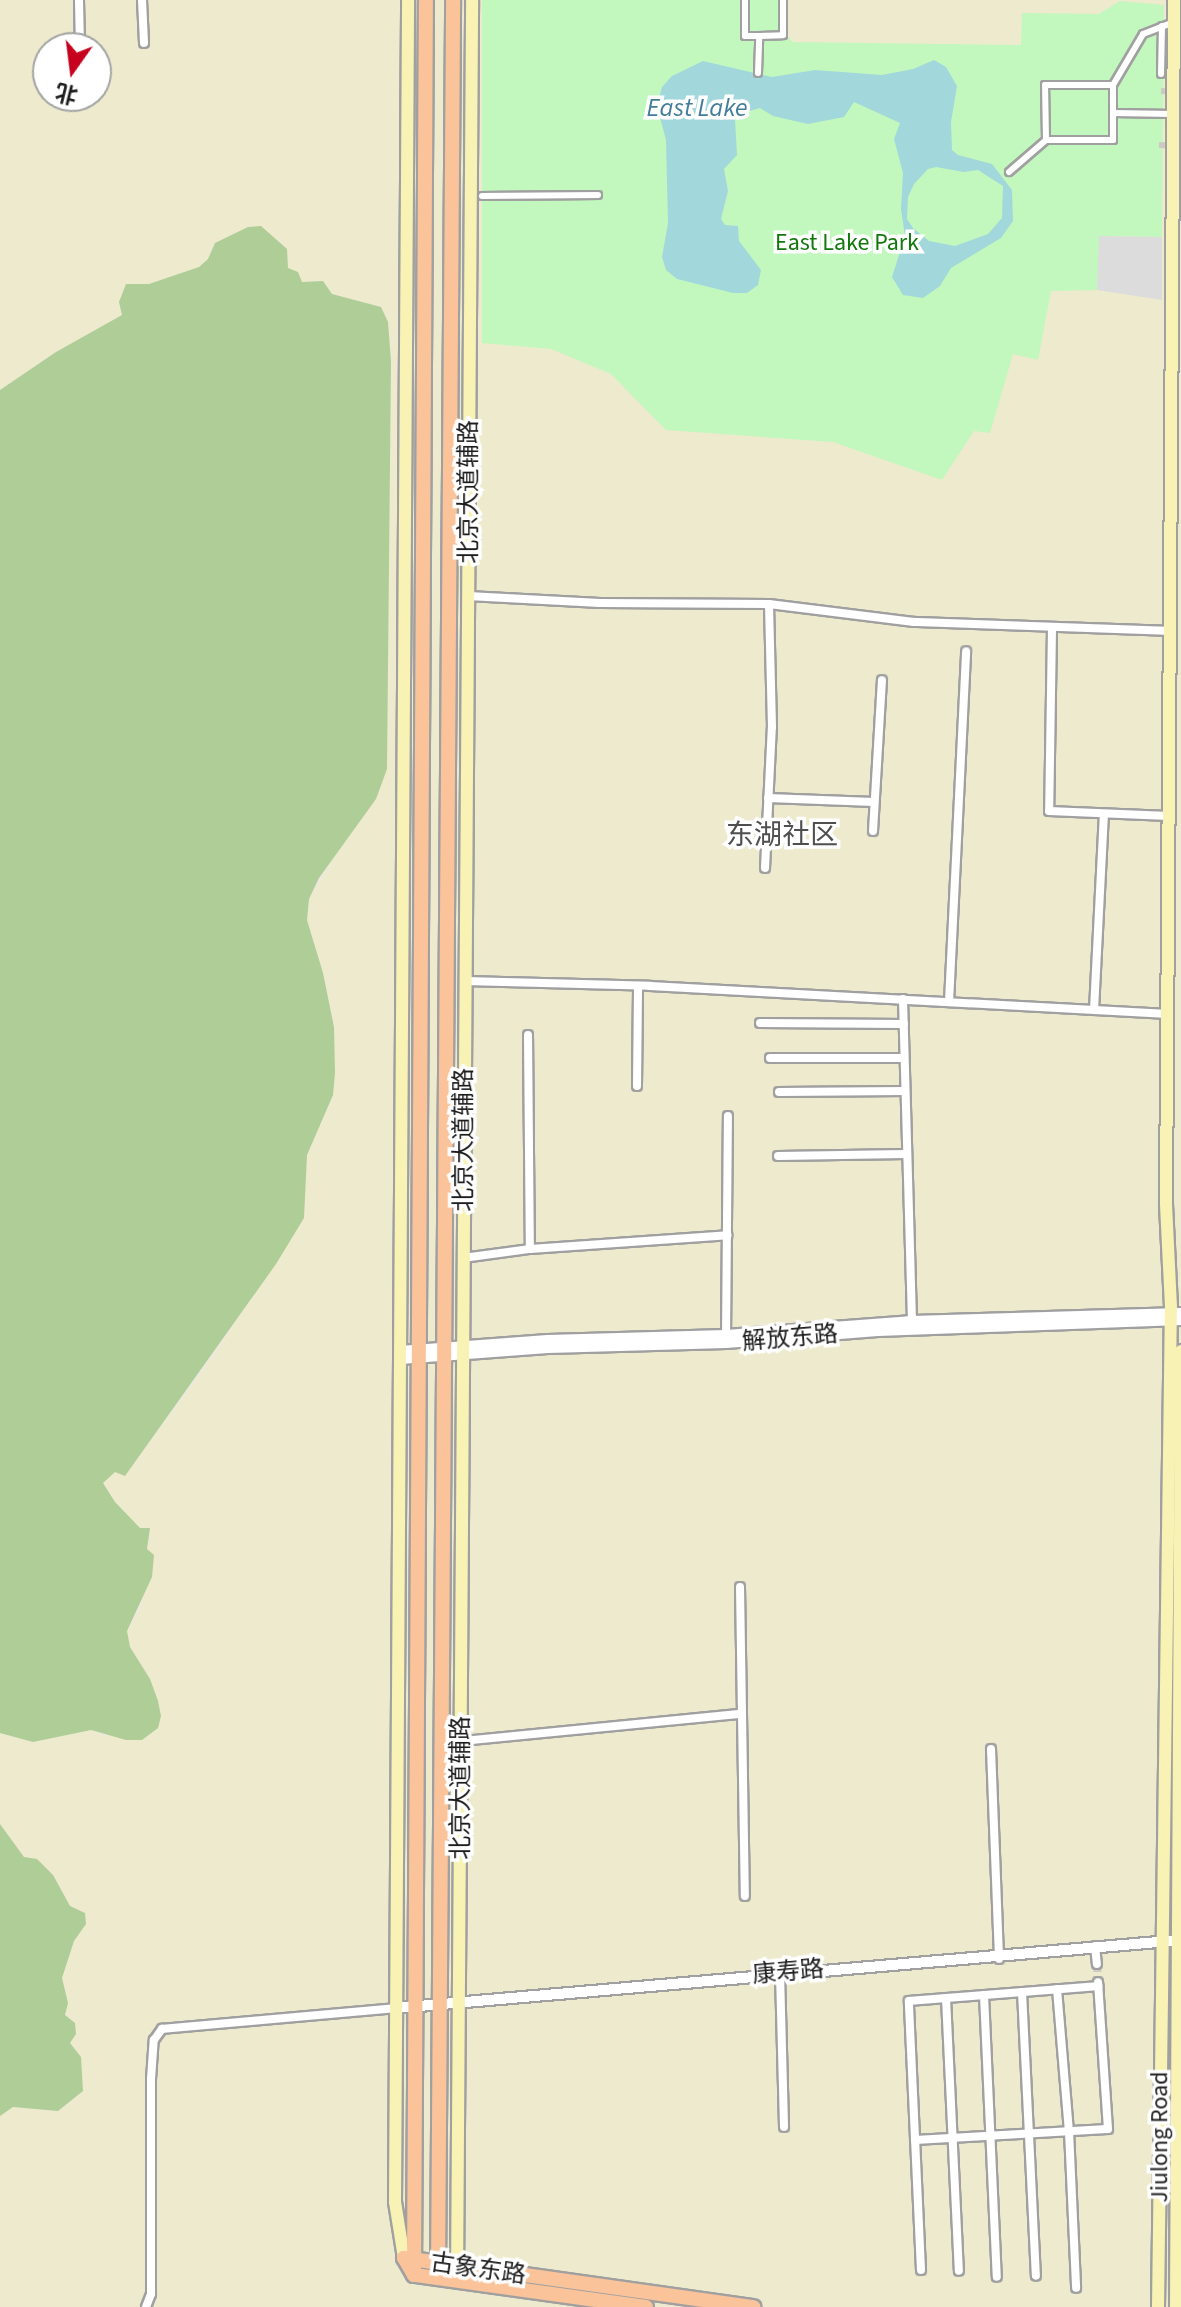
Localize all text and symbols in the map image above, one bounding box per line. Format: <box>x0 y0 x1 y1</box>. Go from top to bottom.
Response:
north arrow <box>32 32 112 112</box>
text: 北 <box>52 75 81 112</box>
water label: East Lake <box>646 92 748 124</box>
park label: East Lake Park <box>775 229 919 257</box>
street label: 北京大道辅路 <box>455 420 483 564</box>
district label: 东湖社区 <box>726 818 838 852</box>
street label: 北京大道辅路 <box>450 1068 478 1212</box>
street label: 解放东路 <box>741 1319 839 1357</box>
street label: 北京大道辅路 <box>447 1716 475 1860</box>
street label: 康寿路 <box>751 1955 825 1989</box>
street label: Jiulong Road <box>1146 2071 1174 2203</box>
street label: 古象东路 <box>428 2248 528 2290</box>

